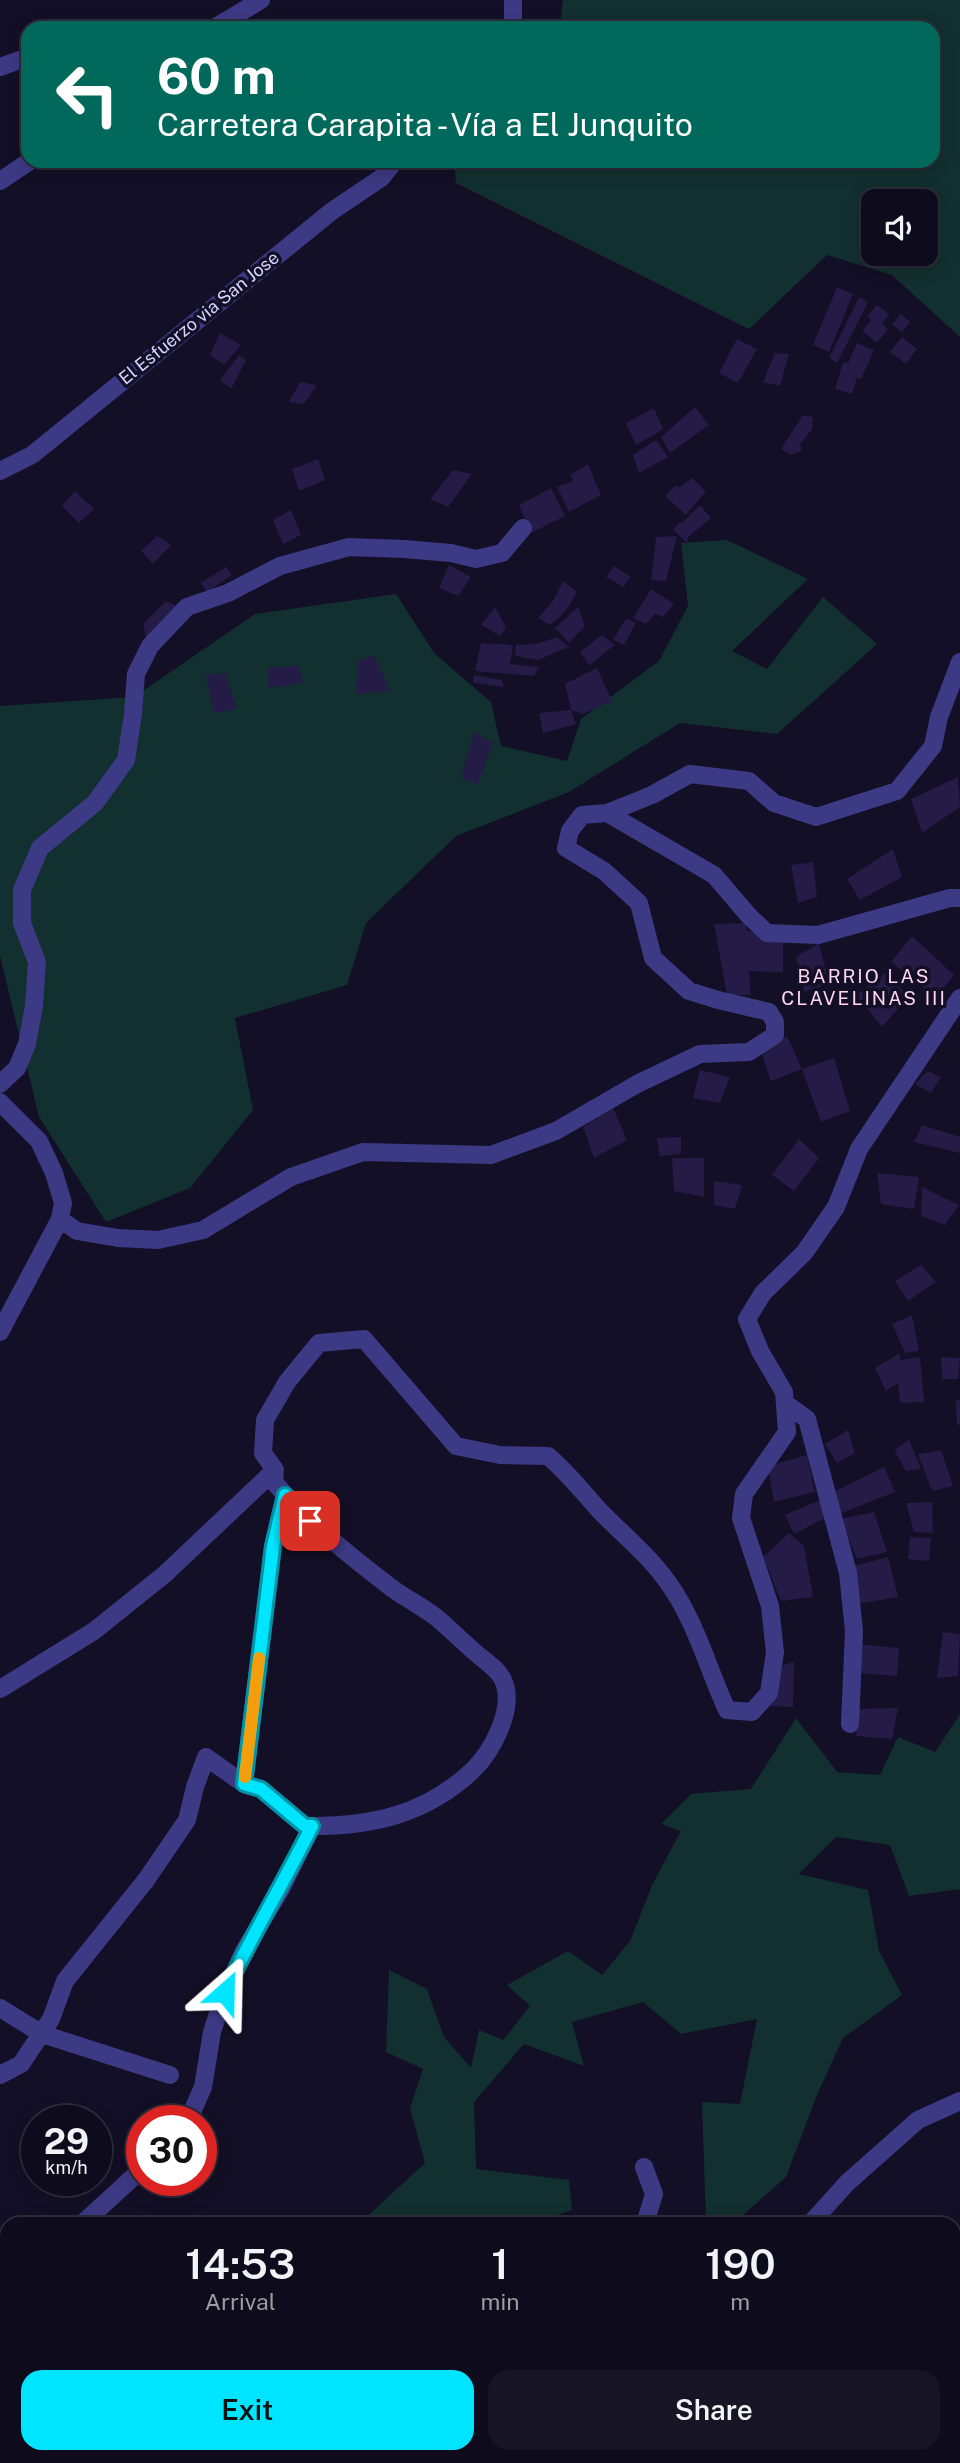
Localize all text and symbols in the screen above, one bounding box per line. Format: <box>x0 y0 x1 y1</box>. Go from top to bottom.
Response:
text: 60 m <box>157 47 276 105</box>
icon: left <box>42 49 133 140</box>
text: Carretera Carapita - Vía a El Junquito <box>157 106 693 143</box>
map controls <box>861 189 938 266</box>
button: sound <box>861 189 938 266</box>
street label: El Esfuerzo via San Jose <box>114 247 283 389</box>
district label: BARRIO LAS CLAVELINAS III <box>781 965 947 1009</box>
pin <box>280 1491 340 1551</box>
icon: arrive <box>291 1502 329 1540</box>
position arrow <box>188 1955 262 2029</box>
speed limit sign: 30 <box>126 2105 217 2196</box>
text: 29 <box>44 2121 89 2162</box>
text: km/h <box>45 2157 88 2178</box>
text: 14:53 <box>185 2239 295 2288</box>
text: 1 <box>491 2239 509 2288</box>
text: 190 <box>705 2239 776 2288</box>
text: Arrival <box>205 2288 276 2315</box>
text: min <box>481 2288 520 2315</box>
text: m <box>730 2288 750 2315</box>
button: Exit <box>21 2370 474 2450</box>
button: Share <box>488 2370 940 2450</box>

